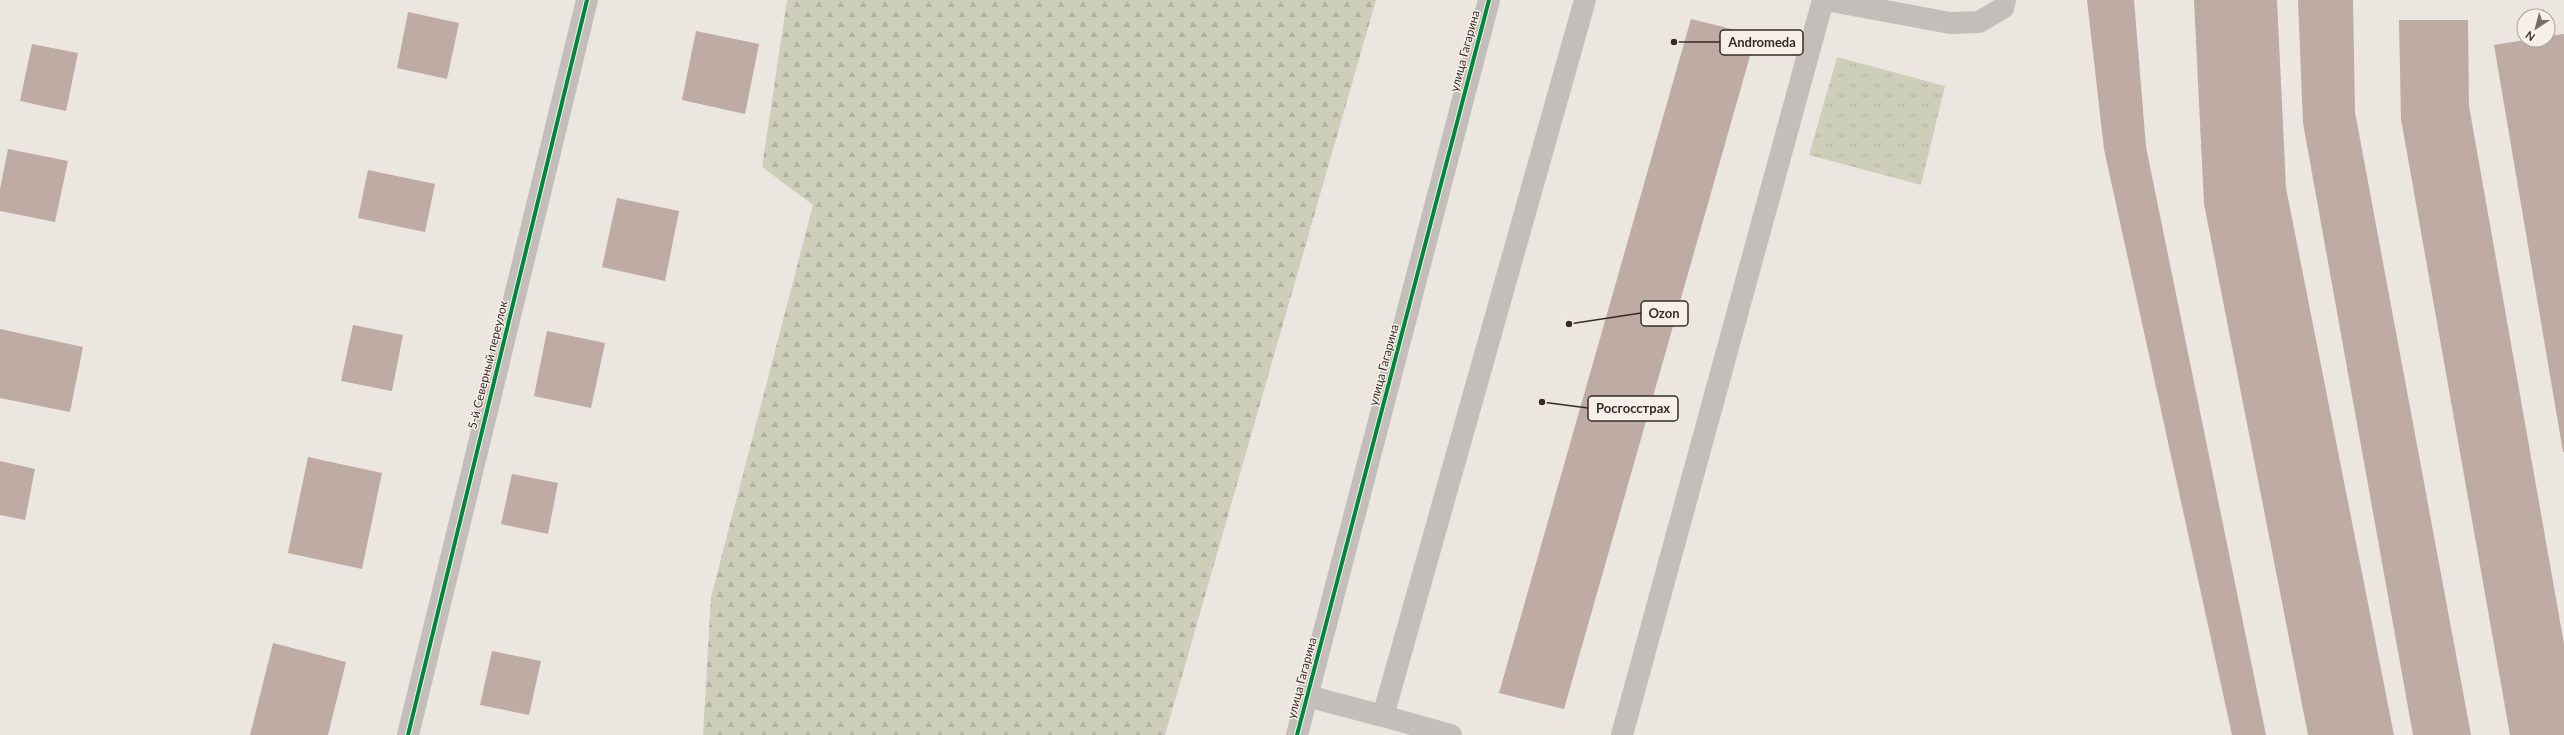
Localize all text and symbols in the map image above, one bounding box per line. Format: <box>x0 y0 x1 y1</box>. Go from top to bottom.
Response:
street label: улица Гагарина <box>1446 8 1483 93</box>
north arrow <box>2516 8 2556 48</box>
text: N <box>2523 29 2537 44</box>
callout: Andromeda <box>1720 30 1803 55</box>
text: Andromeda <box>1727 34 1796 50</box>
street label: 5-й Северный переулок <box>464 298 511 431</box>
callout: Ozon <box>1641 301 1688 326</box>
text: Ozon <box>1648 305 1680 321</box>
street label: улица Гагарина <box>1365 322 1402 407</box>
callout: Росгосстрах <box>1588 396 1678 421</box>
text: Росгосстрах <box>1596 400 1670 416</box>
street label: улица Гагарина <box>1283 635 1320 720</box>

